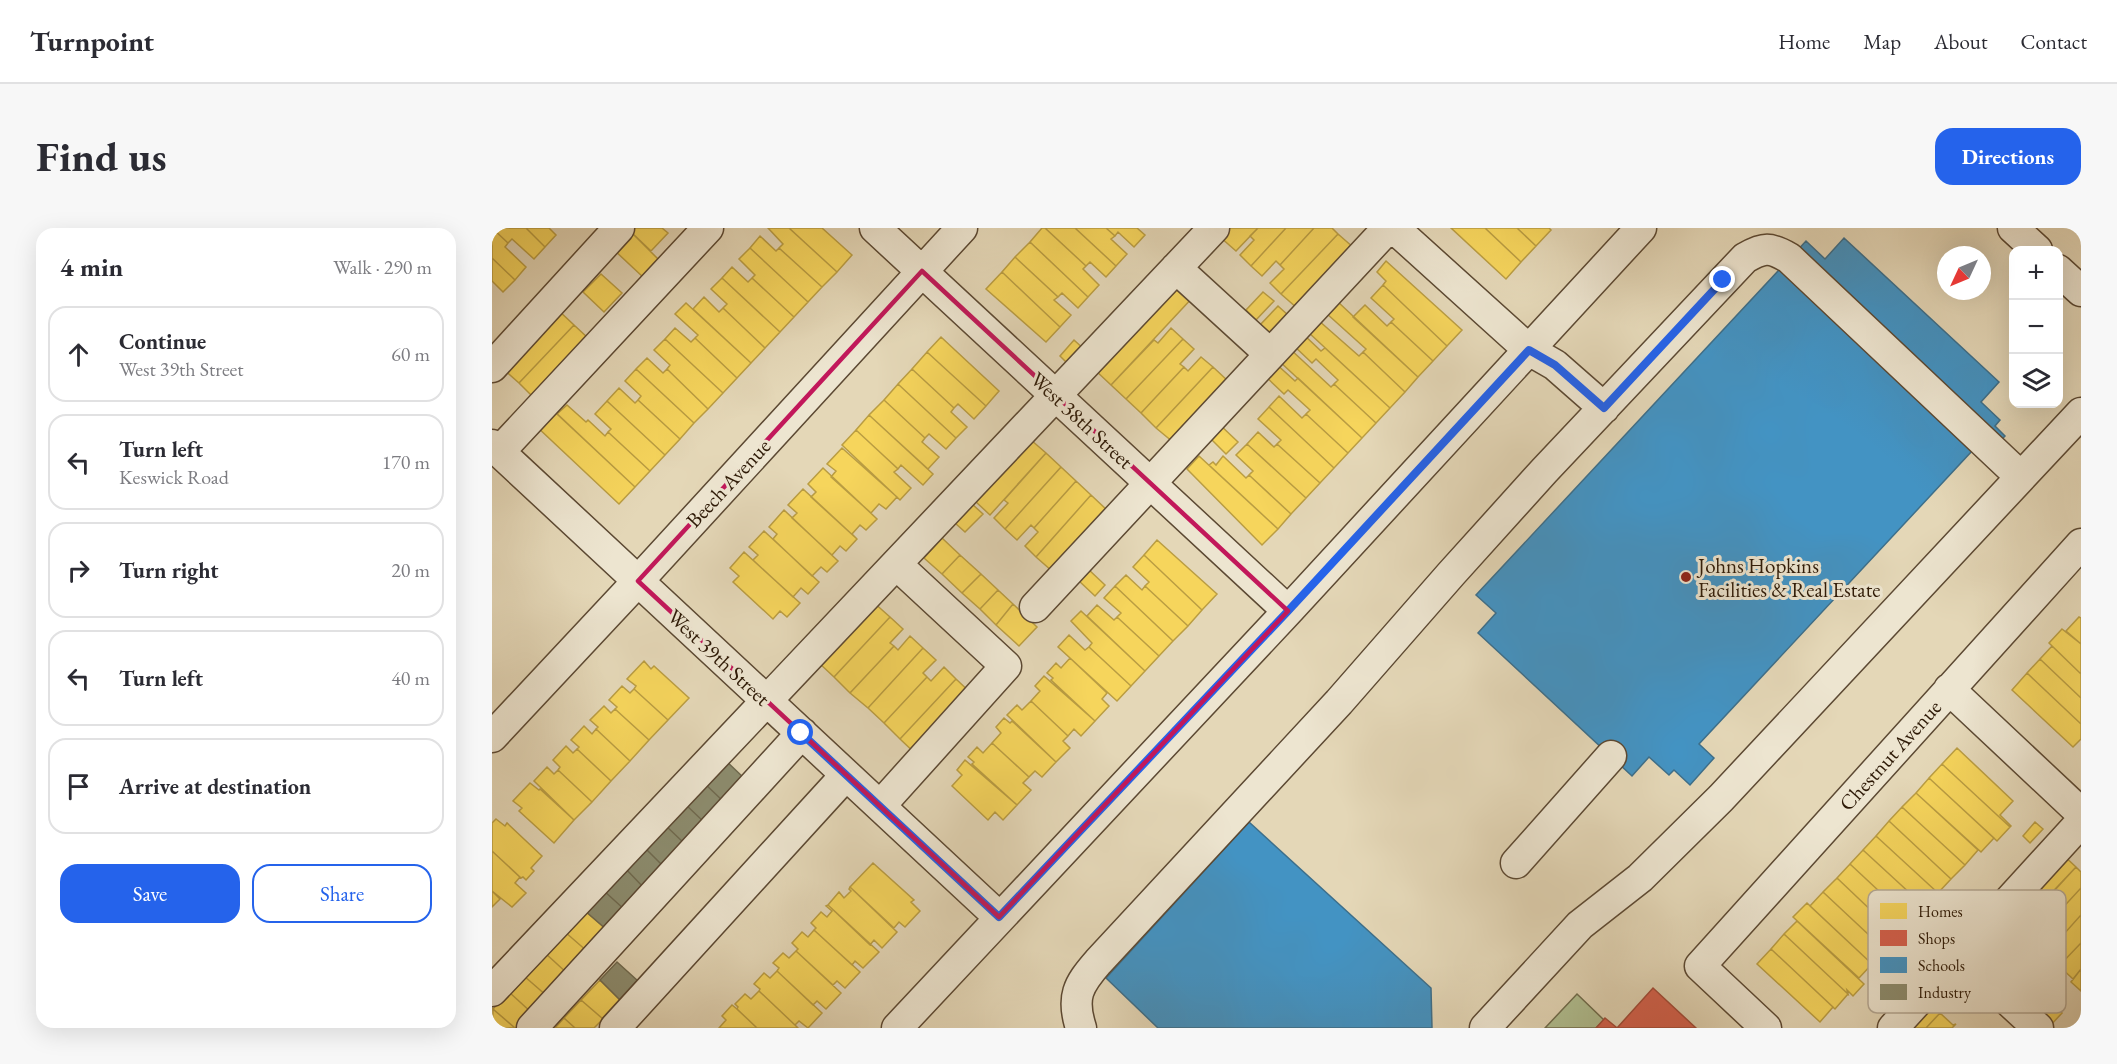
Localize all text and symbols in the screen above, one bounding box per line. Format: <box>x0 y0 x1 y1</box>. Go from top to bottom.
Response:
text: Turnpoint <box>30 23 154 59</box>
text: Home <box>1778 28 1830 55</box>
text: Map <box>1863 28 1901 55</box>
text: About <box>1934 28 1987 55</box>
text: Contact <box>2020 28 2087 55</box>
button: Directions <box>1935 128 2081 185</box>
text: Find us <box>36 129 167 184</box>
north arrow <box>1937 246 1991 300</box>
map controls <box>2009 246 2063 408</box>
button: + <box>2009 246 2063 300</box>
text: 4 min <box>60 250 123 284</box>
text: Walk · 290 m <box>333 254 432 280</box>
route end <box>1709 266 1735 292</box>
button: − <box>2009 300 2063 354</box>
text: Continue <box>119 327 206 356</box>
icon: ahead <box>62 338 95 371</box>
text: 60 m <box>391 341 430 367</box>
button: layers <box>2009 354 2063 408</box>
text: West 39th Street <box>119 356 244 382</box>
street label: West 38th Street <box>1025 366 1139 475</box>
street label: Beech Avenue <box>680 433 776 533</box>
text: Turn left <box>119 435 203 464</box>
icon: left <box>62 446 95 479</box>
text: 170 m <box>382 449 430 475</box>
text: Keswick Road <box>119 464 229 490</box>
place label: Johns Hopkins Facilities & Real Estate <box>1696 552 1881 603</box>
icon: right <box>62 554 95 587</box>
text: Turn right <box>119 556 218 585</box>
text: 20 m <box>391 557 430 583</box>
marker: Johns Hopkins Facilities & Real Estate <box>1679 570 1693 584</box>
street label: West 39th Street <box>662 603 776 712</box>
icon: left <box>62 662 95 695</box>
text: Turn left <box>119 664 203 693</box>
text: 40 m <box>391 665 430 691</box>
street label: Chestnut Avenue <box>1833 694 1947 816</box>
route start <box>787 719 813 745</box>
icon: arrive <box>62 770 95 803</box>
text: Arrive at destination <box>119 772 311 801</box>
button: Save <box>60 864 240 923</box>
button: Share <box>252 864 432 923</box>
legend <box>1868 890 2066 1013</box>
text: Homes <box>1918 901 1963 922</box>
text: Shops <box>1918 928 1955 949</box>
text: Schools <box>1918 955 1965 976</box>
text: Industry <box>1918 982 1972 1003</box>

